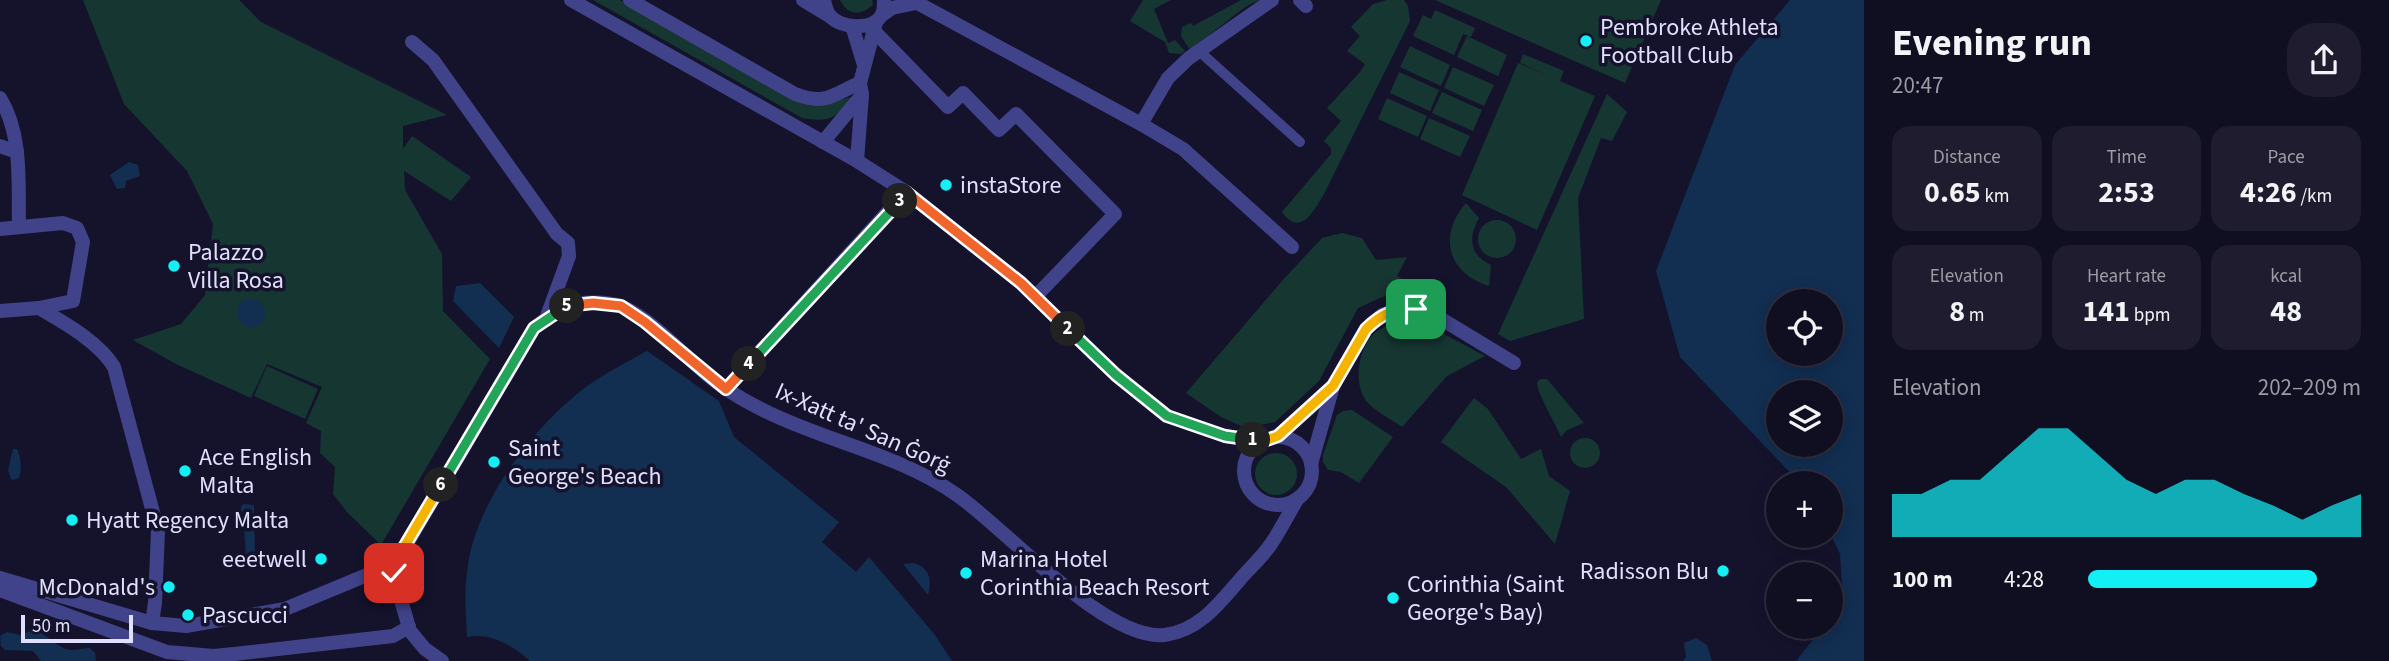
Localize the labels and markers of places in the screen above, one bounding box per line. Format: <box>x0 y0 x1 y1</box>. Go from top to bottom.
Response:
place label: Pembroke Athleta Football Club <box>1600 10 1779 73</box>
marker: Pembroke Athleta Football Club <box>1578 33 1594 49</box>
place label: instaStore <box>960 168 1061 203</box>
marker: instaStore <box>938 177 954 193</box>
pin: 3 <box>883 184 918 218</box>
place label: Palazzo Villa Rosa <box>188 235 284 298</box>
marker: Palazzo Villa Rosa <box>166 258 182 274</box>
pin <box>1386 279 1446 339</box>
pin: 5 <box>550 288 584 324</box>
pin: 2 <box>1050 312 1086 346</box>
pin: 4 <box>732 346 766 382</box>
pin: 1 <box>1236 422 1270 458</box>
place label: Saint George's Beach <box>508 431 662 494</box>
place label: Ace English Malta <box>199 440 312 503</box>
marker: Saint George's Beach <box>486 454 502 470</box>
marker: Ace English Malta <box>177 463 193 479</box>
pin: 6 <box>424 468 458 503</box>
place label: Hyatt Regency Malta <box>86 503 289 538</box>
marker: Hyatt Regency Malta <box>64 512 80 528</box>
place label: eeetwell <box>222 542 307 577</box>
place label: Marina Hotel Corinthia Beach Resort <box>980 542 1209 605</box>
pin <box>364 543 424 603</box>
marker: eeetwell <box>313 551 329 567</box>
place label: Radisson Blu <box>1580 554 1709 589</box>
marker: Radisson Blu <box>1715 563 1731 579</box>
marker: Marina Hotel Corinthia Beach Resort <box>958 565 974 581</box>
place label: Corinthia (Saint George's Bay) <box>1407 567 1564 630</box>
place label: McDonald's <box>39 570 155 605</box>
marker: McDonald's <box>161 579 177 595</box>
marker: Corinthia (Saint George's Bay) <box>1385 590 1401 606</box>
place label: Pascucci <box>202 598 288 633</box>
marker: Pascucci <box>180 607 196 623</box>

